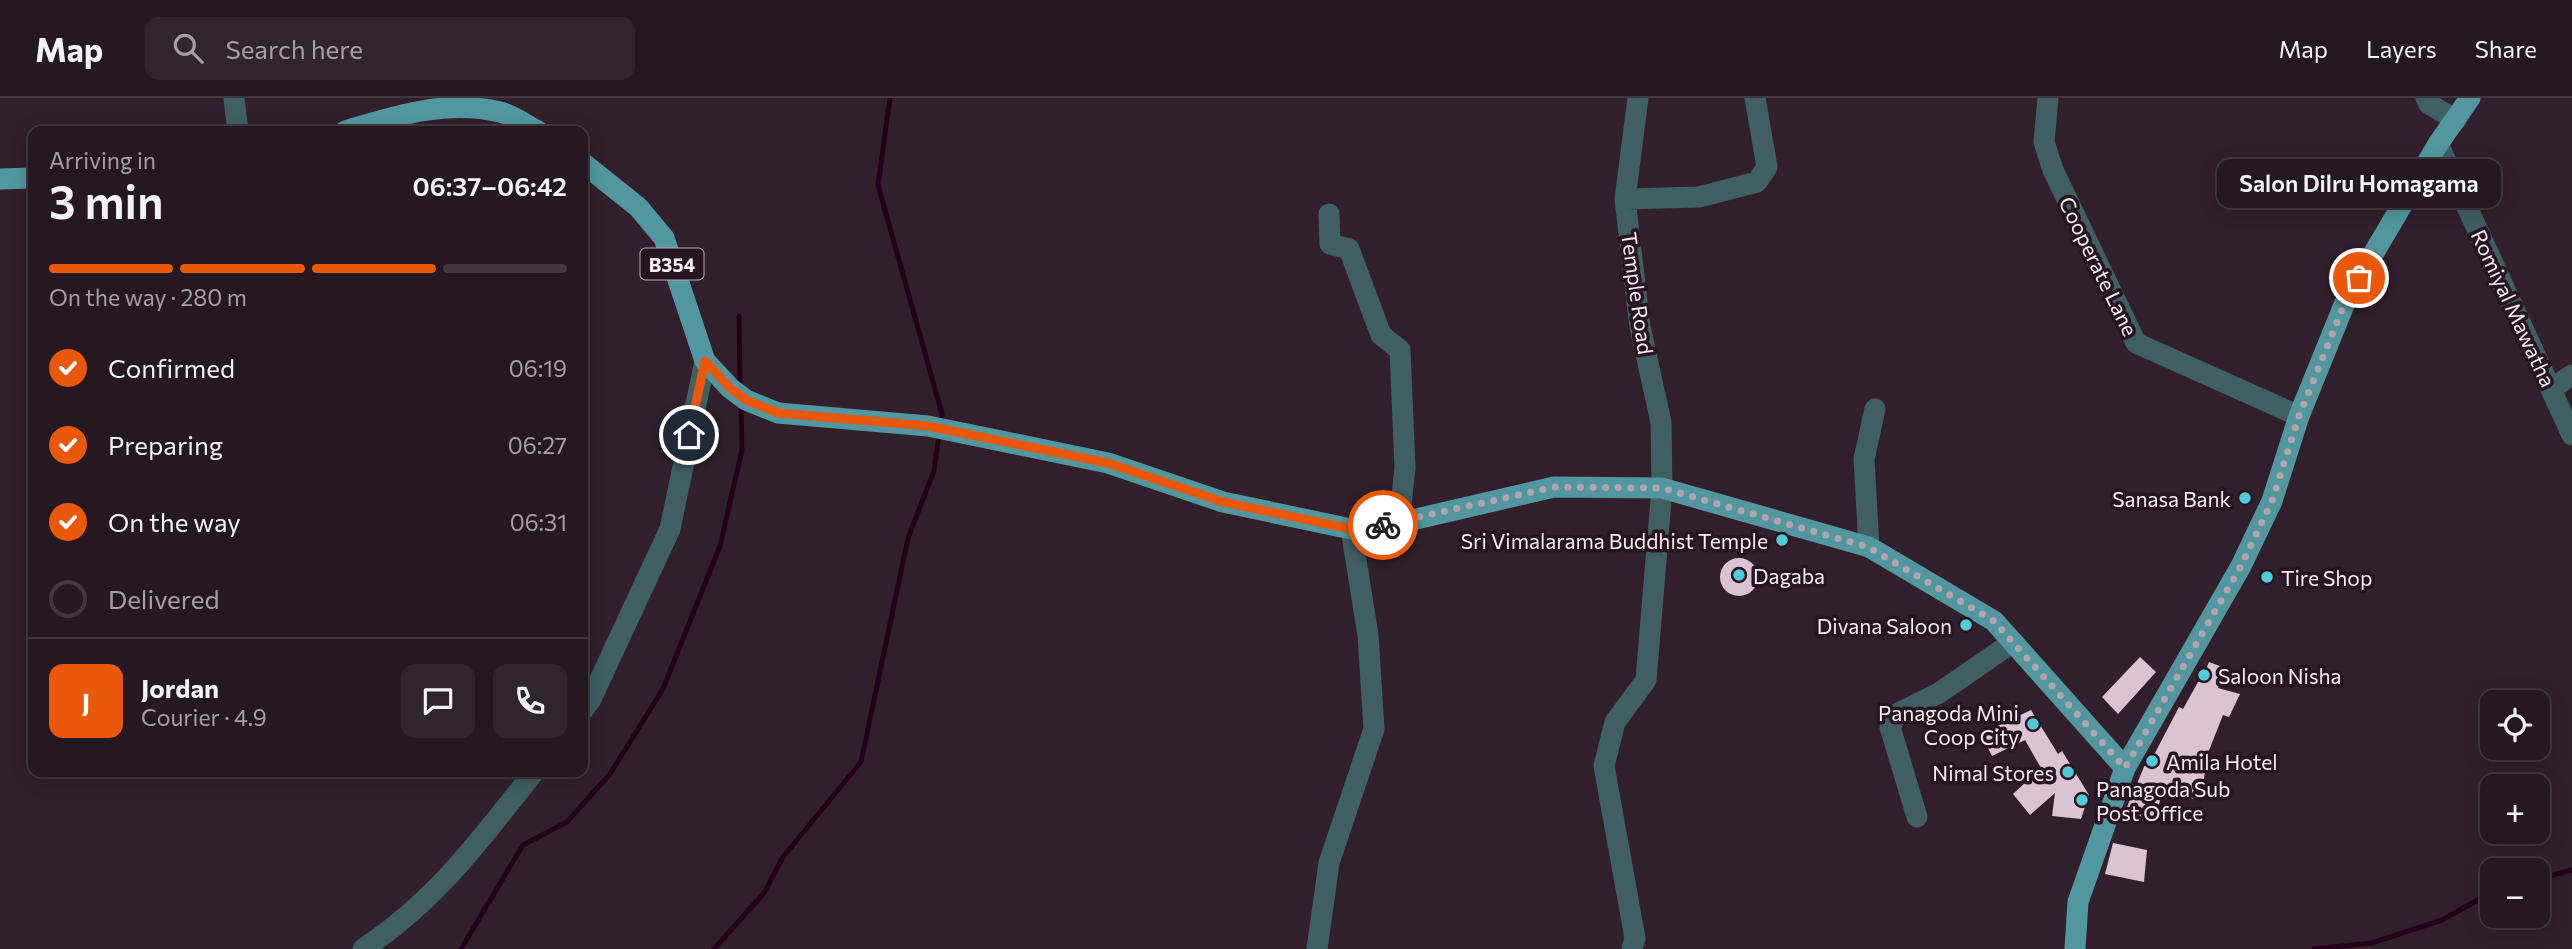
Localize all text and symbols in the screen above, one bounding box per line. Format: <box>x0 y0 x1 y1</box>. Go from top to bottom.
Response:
search box <box>145 17 635 80</box>
text: Map <box>35 28 103 69</box>
icon: search <box>169 29 207 67</box>
text: Search here <box>225 33 363 64</box>
text: Map <box>2279 34 2328 63</box>
text: Layers <box>2366 34 2437 63</box>
text: Share <box>2475 34 2537 63</box>
text: Arriving in <box>49 146 156 174</box>
callout: Salon Dilru Homagama <box>2217 159 2501 208</box>
text: Salon Dilru Homagama <box>2239 169 2479 197</box>
text: 06:37–06:42 <box>413 170 567 201</box>
text: 3 min <box>49 172 164 228</box>
street label: Cooperate Lane <box>2054 192 2144 340</box>
street label: Romiyal Mawatha <box>2467 225 2561 391</box>
street label: Temple Road <box>1617 230 1659 356</box>
road number: B354 <box>640 248 704 280</box>
pin <box>2329 248 2389 308</box>
icon: bag <box>2340 259 2378 297</box>
text: On the way · 280 m <box>49 283 247 311</box>
icon: check <box>49 349 87 387</box>
text: Confirmed <box>108 352 235 383</box>
text: 06:19 <box>509 354 567 382</box>
pin <box>659 405 719 465</box>
icon: home <box>670 416 708 454</box>
icon: check <box>49 426 87 464</box>
text: Preparing <box>108 429 223 460</box>
text: 06:27 <box>508 431 567 459</box>
place label: Sanasa Bank <box>2112 486 2231 511</box>
courier <box>1348 490 1418 560</box>
marker: Sanasa Bank <box>2237 490 2253 506</box>
icon: check <box>49 503 87 541</box>
text: On the way <box>108 506 241 537</box>
icon: bike <box>1364 506 1402 544</box>
text: 06:31 <box>510 508 567 536</box>
place label: Sri Vimalarama Buddhist Temple <box>1461 528 1768 553</box>
marker: Sri Vimalarama Buddhist Temple <box>1774 532 1790 548</box>
place label: Dagaba <box>1753 563 1825 588</box>
place label: Tire Shop <box>2281 565 2372 590</box>
marker: Dagaba <box>1731 567 1747 583</box>
marker: Tire Shop <box>2259 569 2275 585</box>
text: Delivered <box>108 583 219 614</box>
place label: Divana Saloon <box>1817 613 1952 638</box>
marker: Divana Saloon <box>1958 617 1974 633</box>
place label: Saloon Nisha <box>2218 663 2342 688</box>
button: chat <box>401 664 475 738</box>
button: phone <box>493 664 567 738</box>
marker: Saloon Nisha <box>2196 667 2212 683</box>
text: Jordan <box>141 672 219 703</box>
text: J <box>82 686 90 717</box>
map controls <box>2480 690 2550 928</box>
button: locate <box>2480 690 2550 760</box>
place label: Panagoda Mini Coop City <box>1878 700 2019 749</box>
text: Courier · 4.9 <box>141 703 267 731</box>
marker: Panagoda Mini Coop City <box>2025 716 2041 732</box>
place label: Amila Hotel <box>2166 749 2278 774</box>
marker: Amila Hotel <box>2144 753 2160 769</box>
place label: Nimal Stores <box>1932 760 2054 785</box>
marker: Nimal Stores <box>2060 764 2076 780</box>
button: + <box>2480 774 2550 844</box>
place label: Panagoda Sub Post Office <box>2096 776 2231 825</box>
marker: Panagoda Sub Post Office <box>2074 792 2090 808</box>
button: − <box>2480 858 2550 928</box>

